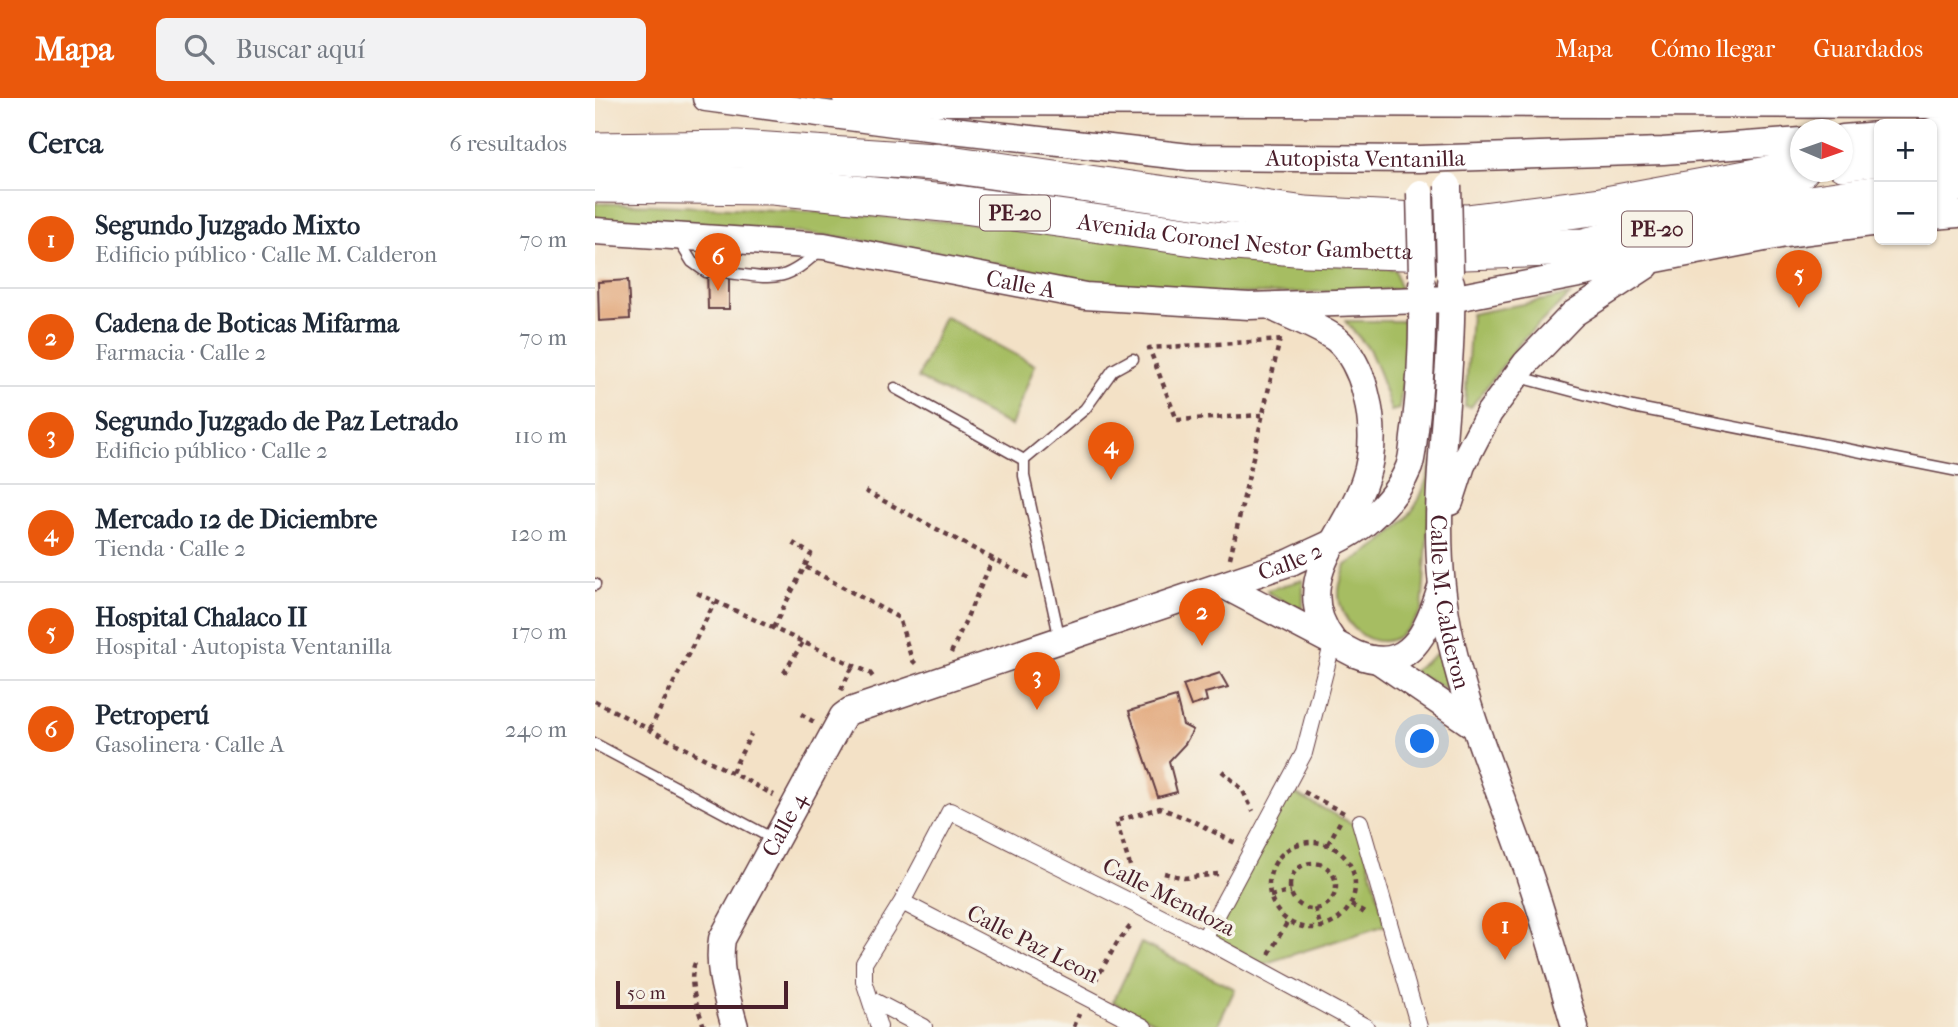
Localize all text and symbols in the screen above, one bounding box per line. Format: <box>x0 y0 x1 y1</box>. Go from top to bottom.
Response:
search box <box>156 18 646 81</box>
text: Mapa <box>35 30 114 69</box>
icon: search <box>180 30 218 68</box>
text: Buscar aquí <box>236 34 365 65</box>
text: Mapa <box>1555 35 1613 63</box>
text: Cómo llegar <box>1651 35 1775 63</box>
text: Guardados <box>1813 35 1923 63</box>
north arrow <box>1790 119 1853 182</box>
map controls <box>1874 119 1937 245</box>
button: + <box>1874 119 1937 182</box>
text: Cerca <box>28 126 103 161</box>
text: 6 resultados <box>449 130 567 157</box>
street label: Autopista Ventanilla <box>1264 144 1466 173</box>
button: − <box>1874 182 1937 245</box>
road number: PE-20 <box>980 195 1050 230</box>
street label: Avenida Coronel Nestor Gambetta <box>1075 207 1413 265</box>
text: Segundo Juzgado Mixto <box>95 210 360 241</box>
road number: PE-20 <box>1622 212 1692 246</box>
text: 1 <box>47 226 55 253</box>
text: 70 m <box>519 226 567 253</box>
pin: 6 <box>695 233 741 291</box>
text: Edificio público · Calle M. Calderon <box>95 241 437 268</box>
pin: 5 <box>1776 250 1822 308</box>
street label: Calle A <box>984 264 1059 304</box>
text: Cadena de Boticas Mifarma <box>95 308 399 339</box>
text: 2 <box>45 324 57 351</box>
text: 70 m <box>519 324 567 351</box>
text: Farmacia · Calle 2 <box>95 339 266 366</box>
text: Segundo Juzgado de Paz Letrado <box>95 406 458 437</box>
text: 3 <box>46 422 56 449</box>
text: 110 m <box>514 422 567 449</box>
pin: 4 <box>1088 422 1134 480</box>
text: Edificio público · Calle 2 <box>95 437 328 464</box>
text: Mercado 12 de Diciembre <box>95 504 377 535</box>
street label: Calle M. Calderon <box>1425 514 1476 693</box>
text: 4 <box>44 520 58 547</box>
text: 120 m <box>510 520 567 547</box>
text: Tienda · Calle 2 <box>95 535 246 562</box>
street label: Calle 2 <box>1255 536 1327 586</box>
pin: 2 <box>1179 588 1225 646</box>
text: Hospital Chalaco II <box>95 602 307 633</box>
text: 5 <box>46 618 56 645</box>
text: 170 m <box>511 618 567 645</box>
text: Hospital · Autopista Ventanilla <box>95 633 391 660</box>
pin: 3 <box>1014 652 1060 710</box>
text: Petroperú <box>95 700 209 731</box>
text: 6 <box>45 716 57 743</box>
text: 240 m <box>505 716 567 743</box>
your location <box>1405 724 1439 758</box>
text: Gasolinera · Calle A <box>95 731 285 758</box>
street label: Calle 4 <box>756 787 813 861</box>
street label: Calle Mendoza <box>1098 852 1240 942</box>
street label: Calle Paz Leon <box>962 899 1104 989</box>
pin: 1 <box>1482 902 1528 960</box>
scale bar <box>616 978 787 1010</box>
text: 50 m <box>627 982 666 1004</box>

